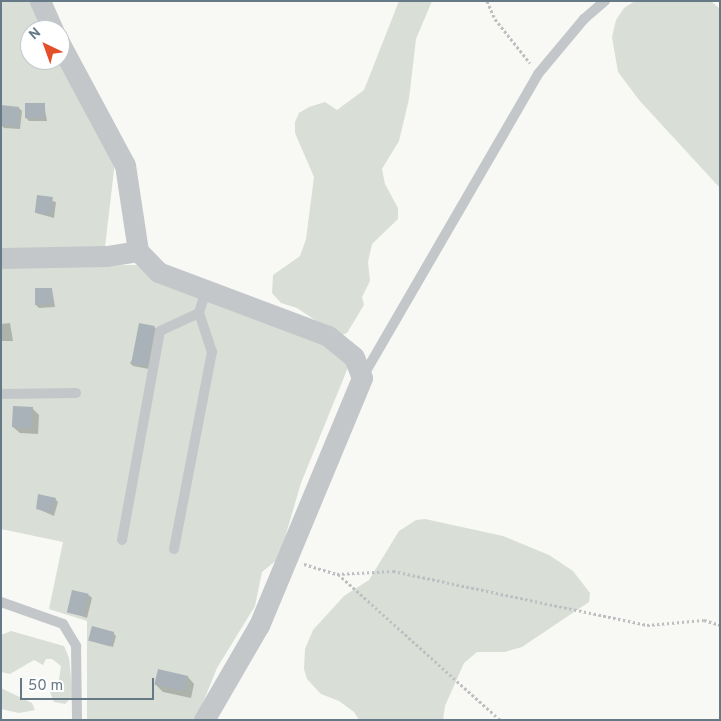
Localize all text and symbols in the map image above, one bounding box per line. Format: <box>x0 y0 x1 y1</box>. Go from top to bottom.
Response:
north arrow <box>20 20 70 70</box>
text: N <box>26 25 45 44</box>
scale bar <box>22 668 156 700</box>
text: 50 m <box>28 677 63 696</box>

